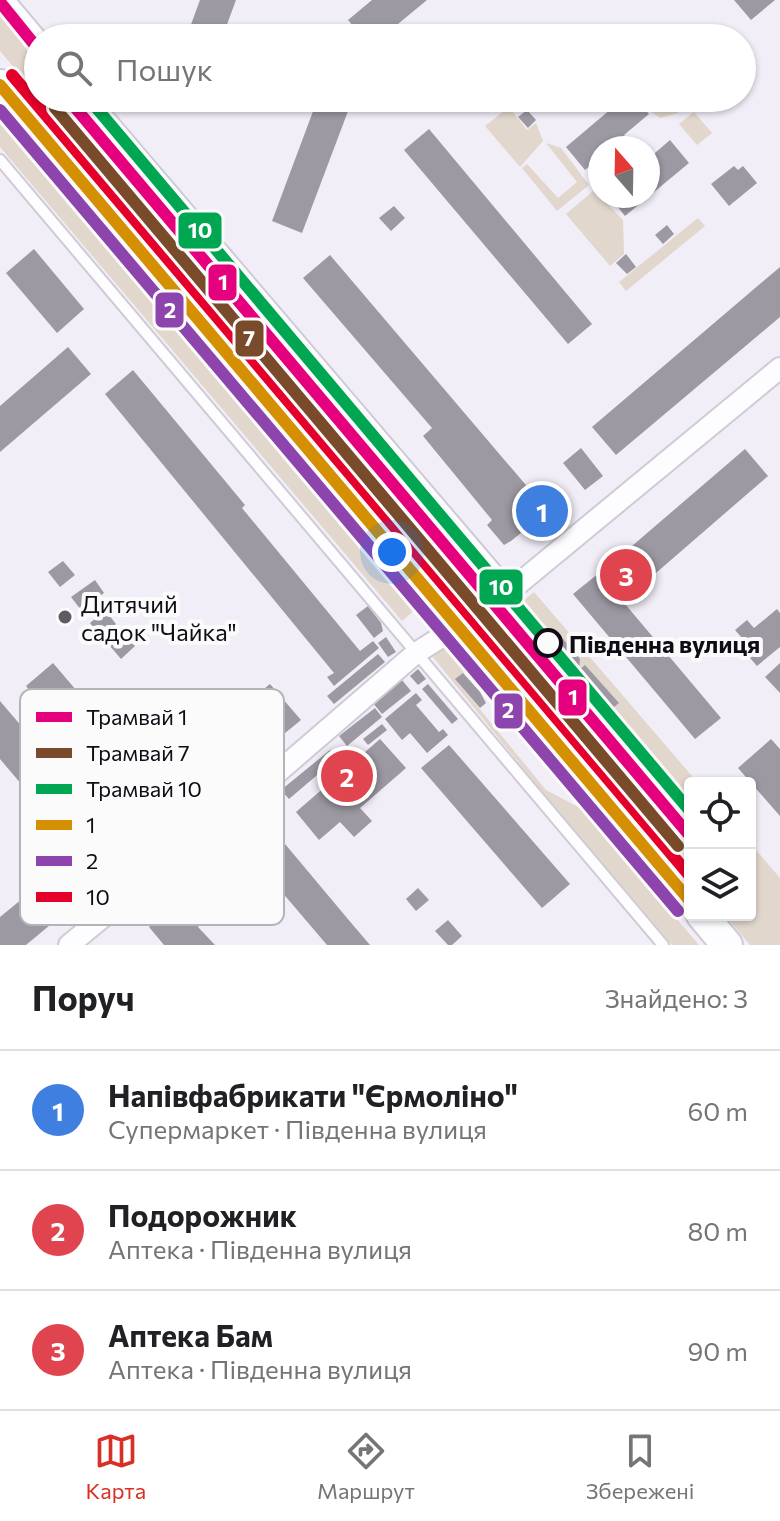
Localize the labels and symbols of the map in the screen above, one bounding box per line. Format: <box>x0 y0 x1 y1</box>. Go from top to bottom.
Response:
north arrow <box>588 136 660 208</box>
line badge: 10 <box>177 211 223 250</box>
text: 10 <box>188 216 212 243</box>
line badge: 1 <box>207 263 238 302</box>
text: 1 <box>218 268 228 295</box>
line badge: 2 <box>154 291 185 329</box>
text: 2 <box>164 296 176 323</box>
line badge: 7 <box>234 319 265 358</box>
text: 7 <box>243 324 255 351</box>
pin: 1 <box>516 481 568 541</box>
your location <box>372 532 412 572</box>
pin: 3 <box>600 545 652 605</box>
line badge: 10 <box>478 568 524 606</box>
text: 10 <box>489 573 513 600</box>
place label: Дитячий садок "Чайка" <box>81 589 237 646</box>
marker: Дитячий садок "Чайка" <box>56 608 74 626</box>
marker: Південна вулиця <box>534 629 562 657</box>
place label: Південна вулиця <box>569 629 760 658</box>
line badge: 1 <box>557 678 588 717</box>
text: 1 <box>568 683 578 710</box>
legend <box>20 689 284 925</box>
line badge: 2 <box>493 692 524 730</box>
text: 2 <box>502 696 514 723</box>
text: Трамвай 1 <box>86 703 188 730</box>
text: Трамвай 7 <box>86 739 190 766</box>
pin: 2 <box>321 746 373 806</box>
text: Трамвай 10 <box>86 775 202 802</box>
text: 1 <box>86 811 95 838</box>
text: 2 <box>86 847 98 874</box>
text: 10 <box>86 883 110 910</box>

